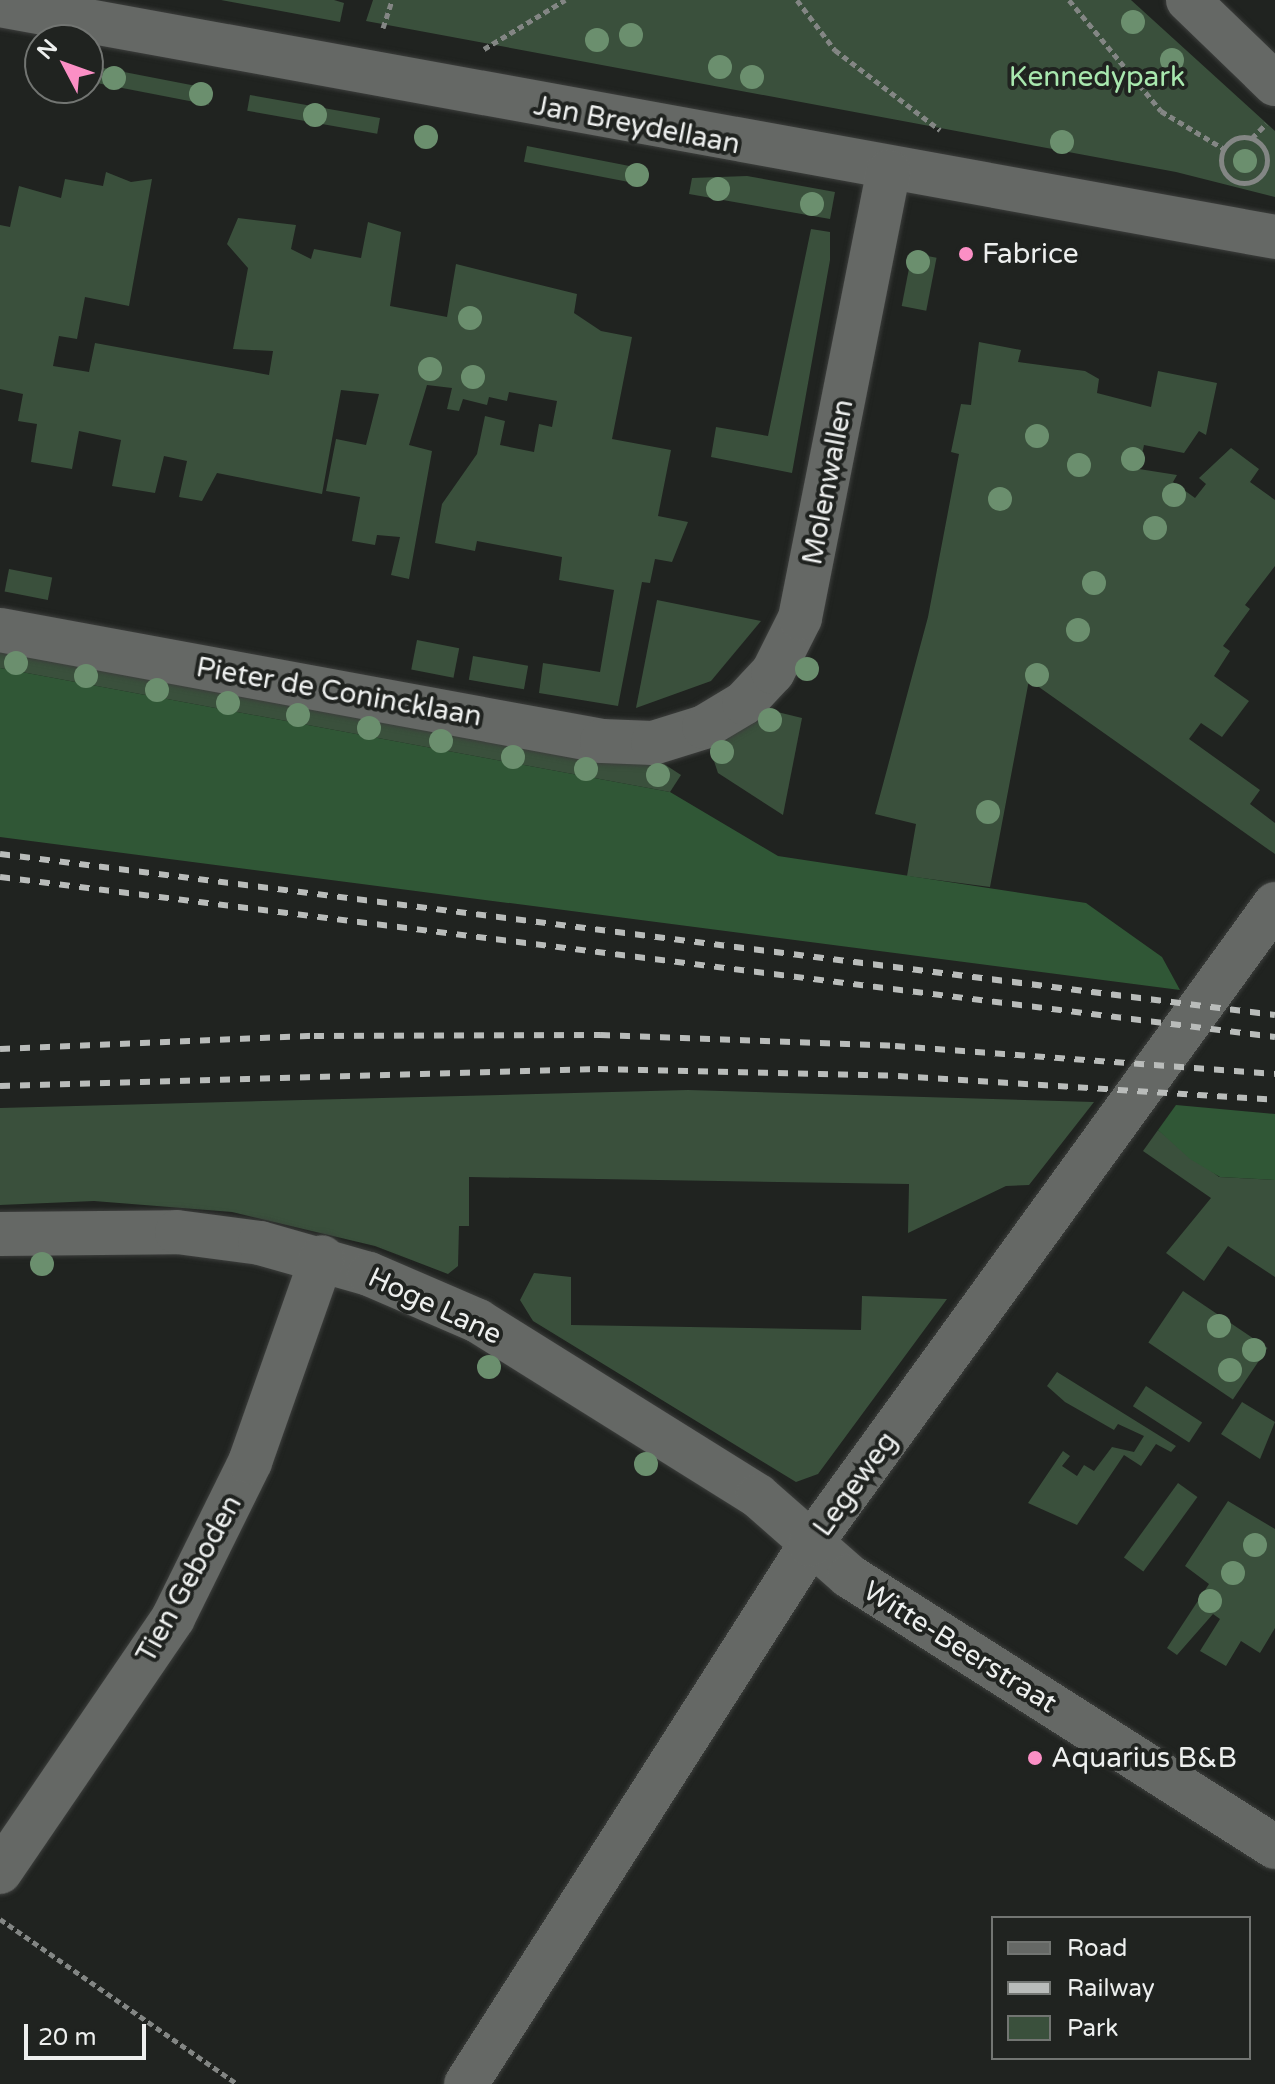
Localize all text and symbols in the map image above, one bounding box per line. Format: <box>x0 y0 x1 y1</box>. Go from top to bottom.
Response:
north arrow <box>24 24 104 104</box>
text: N <box>32 34 63 65</box>
park label: Kennedypark <box>1009 60 1185 94</box>
street label: Jan Breydellaan <box>531 89 743 161</box>
place label: Fabrice <box>982 237 1079 271</box>
marker: Fabrice <box>957 245 975 263</box>
street label: Molenwallen <box>795 396 861 568</box>
street label: Pieter de Conincklaan <box>194 650 484 734</box>
street label: Hoge Lane <box>363 1260 507 1352</box>
street label: Legeweg <box>806 1425 904 1543</box>
street label: Tien Geboden <box>129 1489 249 1669</box>
street label: Witte-Beerstraat <box>857 1574 1063 1720</box>
place label: Aquarius B&B <box>1051 1741 1237 1775</box>
marker: Aquarius B&B <box>1026 1749 1044 1767</box>
legend <box>991 1916 1251 2060</box>
text: Road <box>1067 1934 1127 1963</box>
text: Railway <box>1067 1974 1155 2003</box>
scale bar <box>28 2008 150 2058</box>
text: Park <box>1067 2014 1118 2043</box>
text: 20 m <box>38 2023 96 2052</box>

